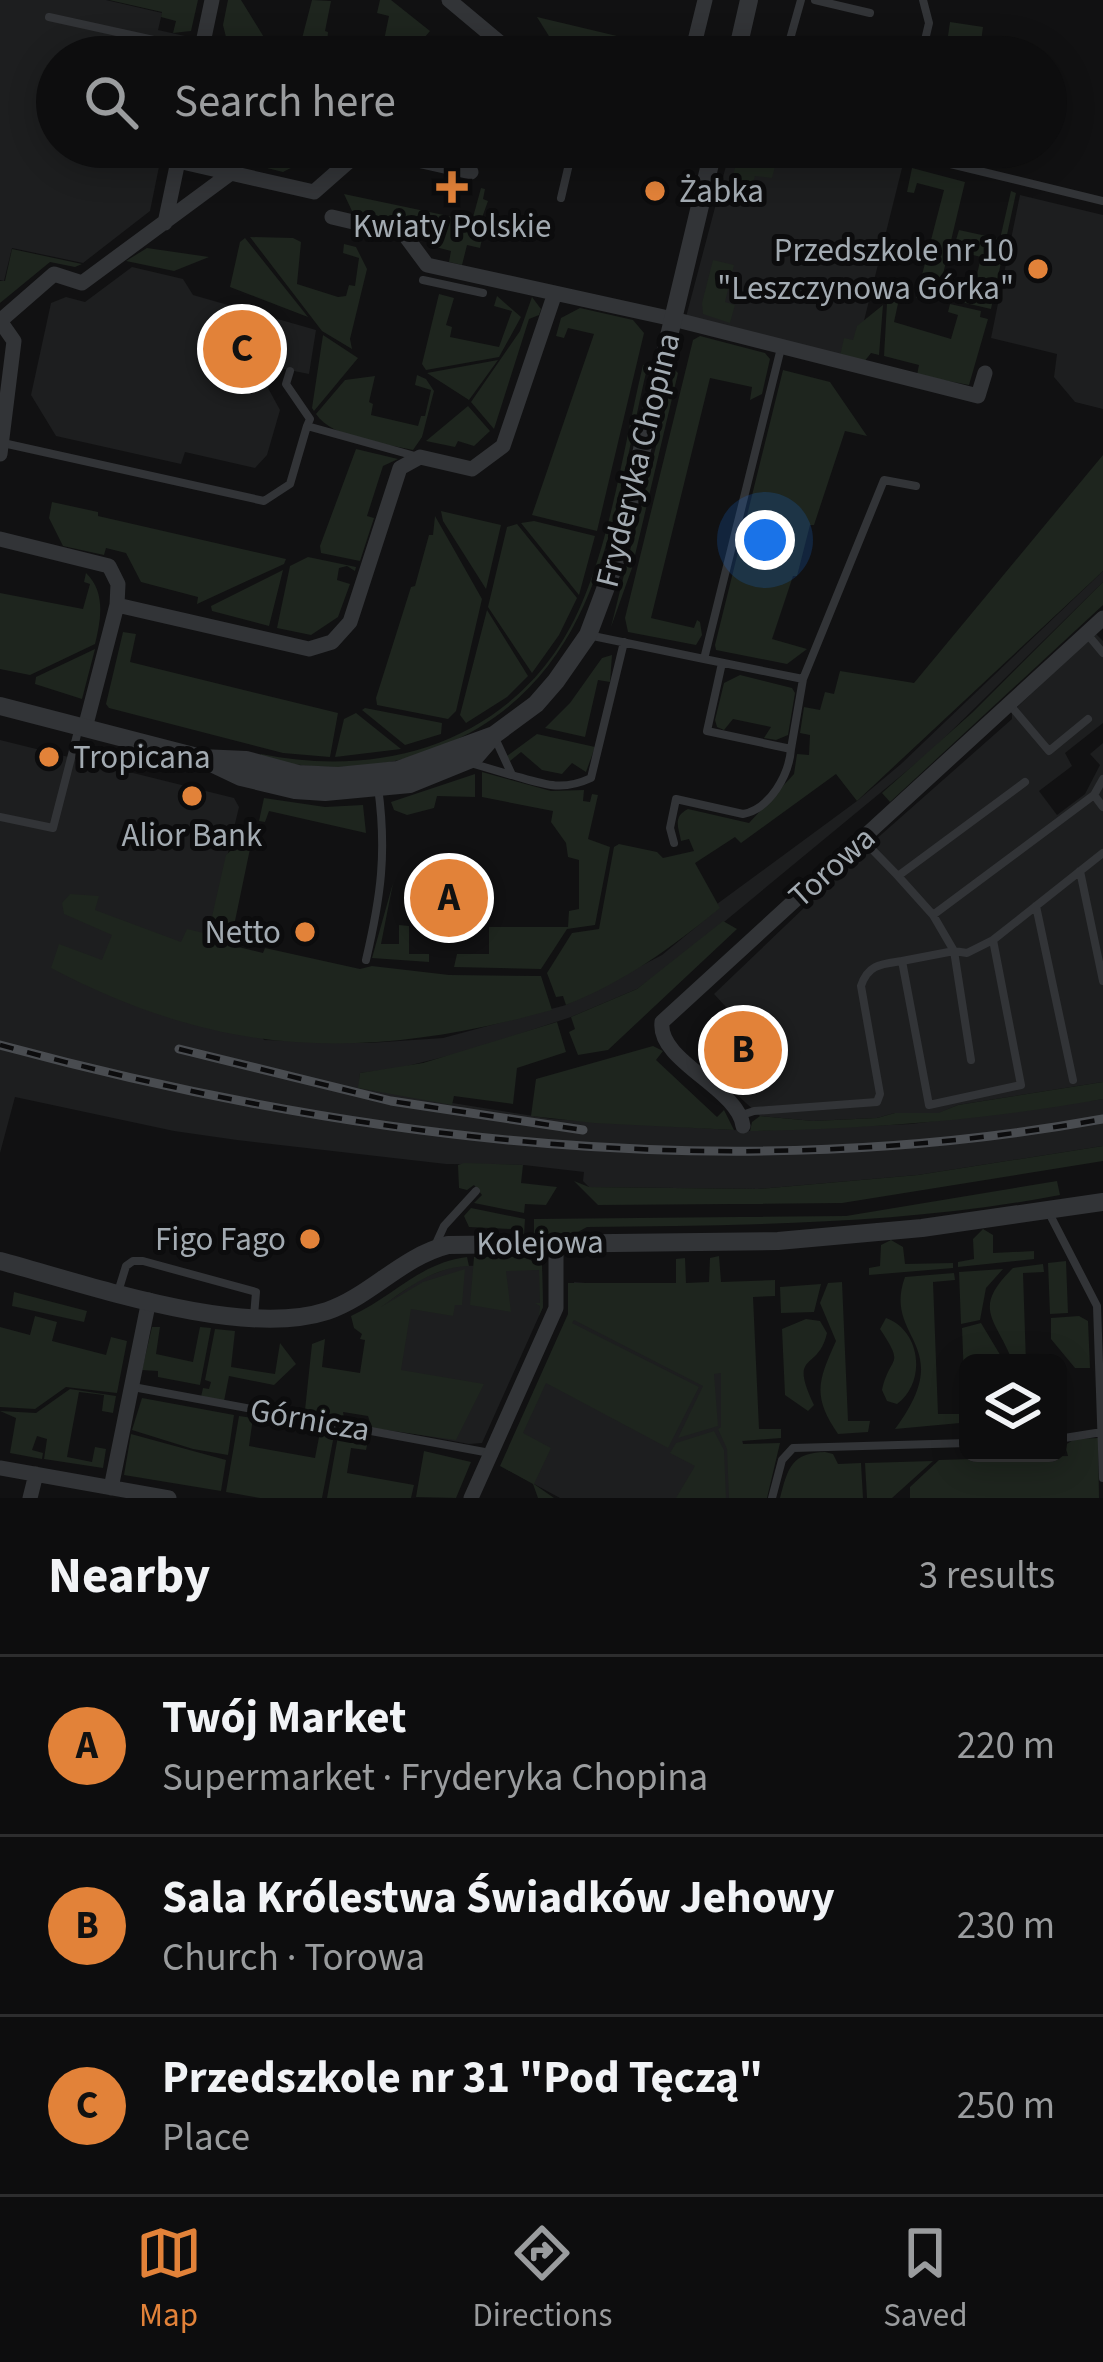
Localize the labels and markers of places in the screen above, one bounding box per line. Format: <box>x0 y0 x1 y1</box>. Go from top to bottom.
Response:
place label: Żabka <box>679 168 764 215</box>
marker: Kwiaty Polskie <box>439 174 465 200</box>
marker: Żabka <box>642 178 668 204</box>
place label: Kwiaty Polskie <box>353 203 551 250</box>
place label: Przedszkole nr 10 "Leszczynowa Górka" <box>717 227 1014 312</box>
marker: Przedszkole nr 10 "Leszczynowa Górka" <box>1025 256 1051 282</box>
pin: C <box>203 304 281 394</box>
place label: Tropicana <box>73 734 211 781</box>
marker: Tropicana <box>36 744 62 770</box>
marker: Alior Bank <box>179 783 205 809</box>
place label: Alior Bank <box>122 812 263 859</box>
pin: A <box>410 853 488 943</box>
place label: Netto <box>205 909 281 956</box>
marker: Netto <box>292 919 318 945</box>
pin: B <box>704 1005 782 1095</box>
place label: Figo Fago <box>155 1216 286 1263</box>
marker: Figo Fago <box>297 1226 323 1252</box>

